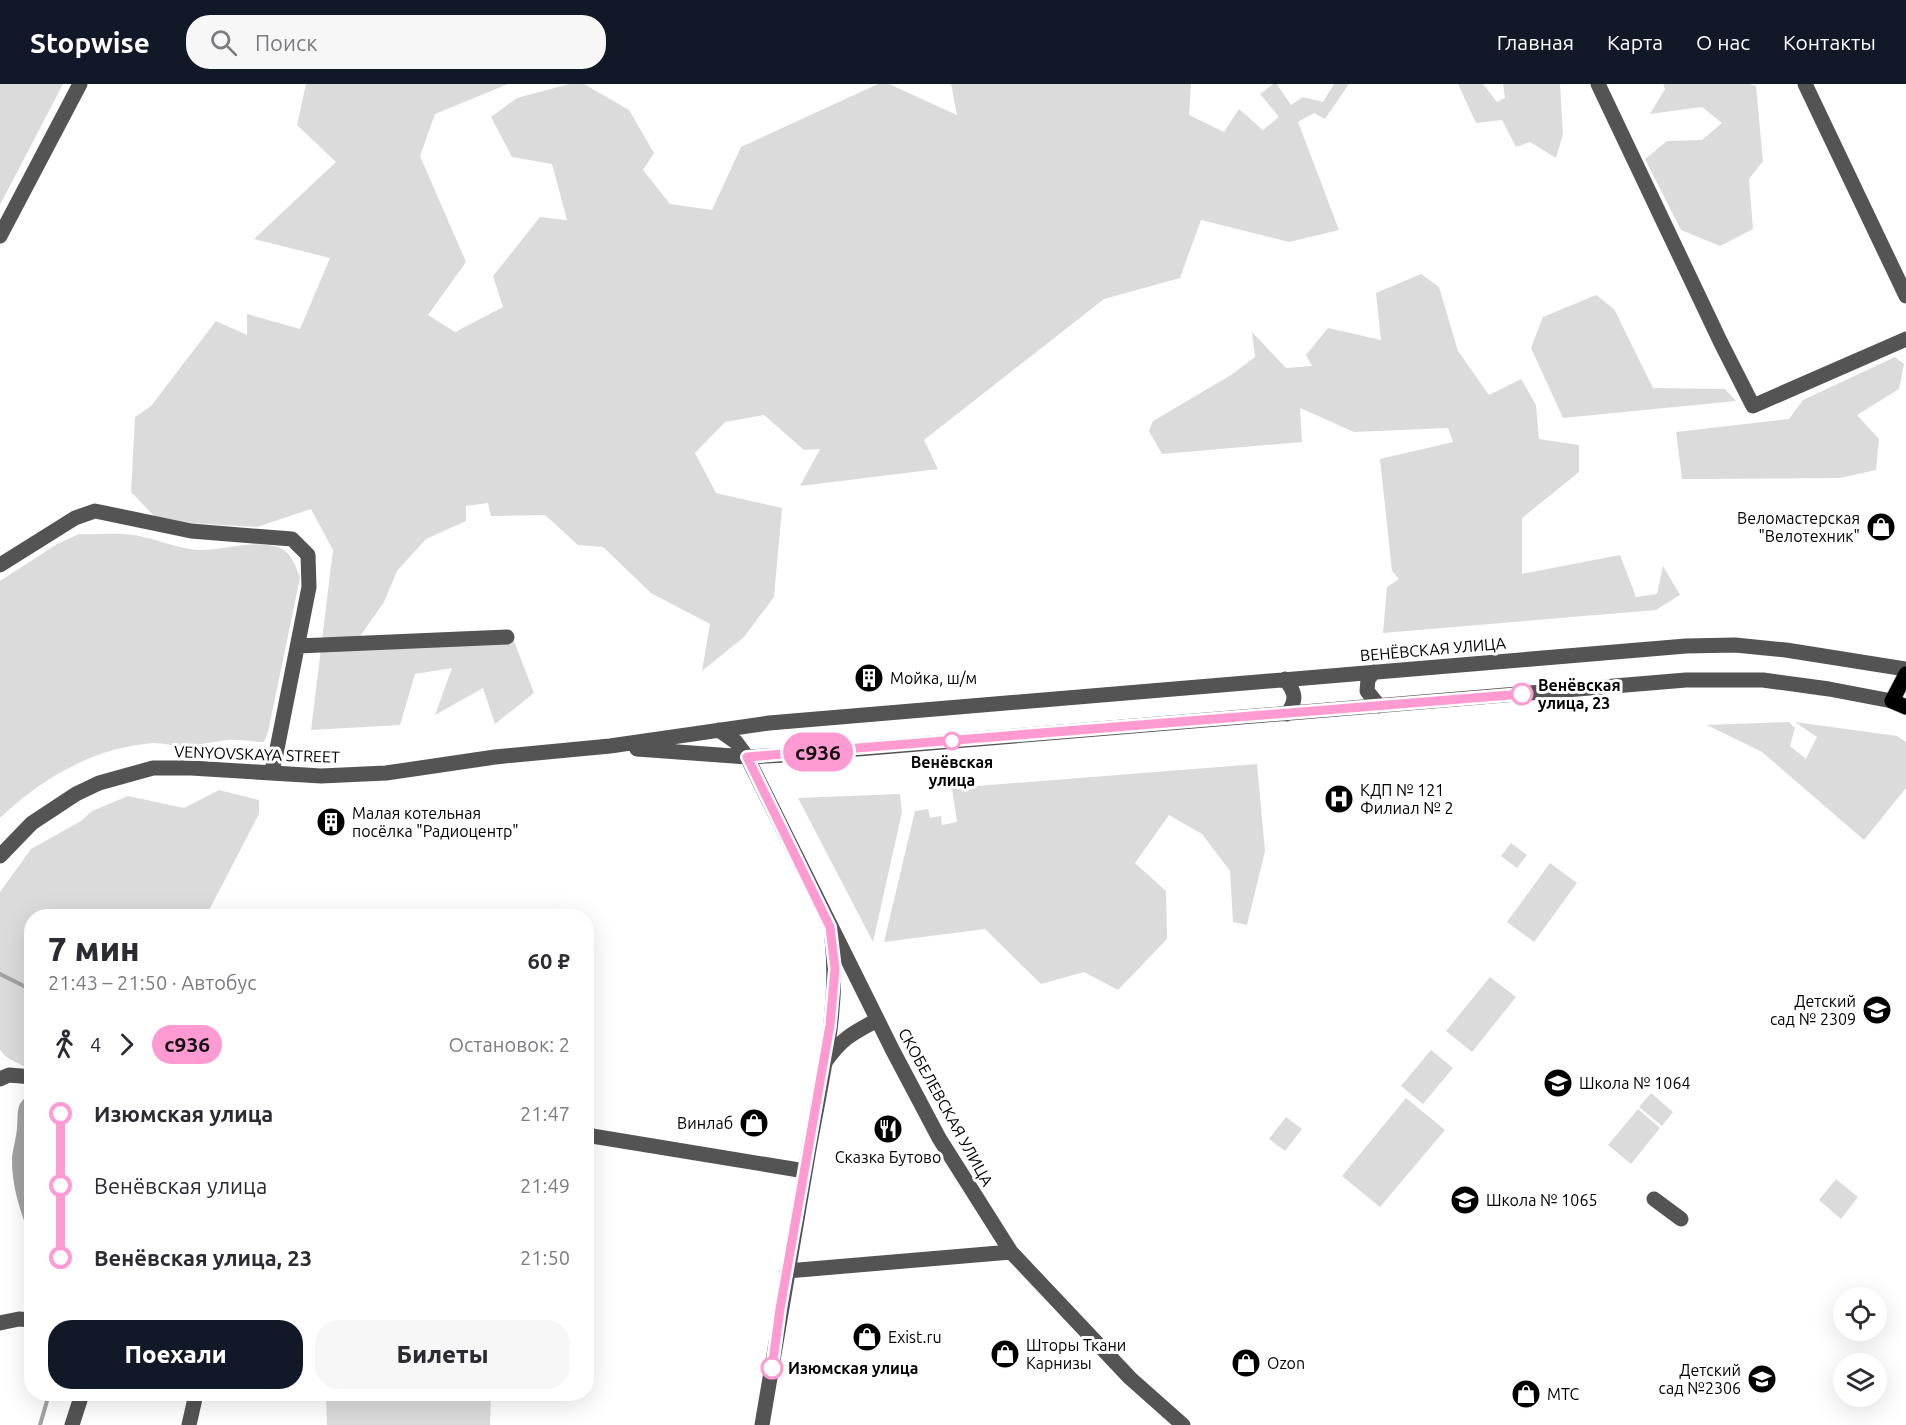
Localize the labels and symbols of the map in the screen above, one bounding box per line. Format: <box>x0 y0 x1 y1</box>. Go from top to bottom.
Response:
place label: Веломастерская "Велотехник" <box>1737 509 1860 545</box>
shop icon: Веломастерская "Велотехник" <box>1865 511 1897 543</box>
street label: ВЕНЁВСКАЯ УЛИЦА <box>1359 634 1507 664</box>
building icon: Мойка, ш/м <box>853 662 885 694</box>
place label: Мойка, ш/м <box>890 669 977 687</box>
place label: Венёвская улица, 23 <box>1538 676 1621 712</box>
marker: Венёвская улица, 23 <box>1511 683 1533 705</box>
line badge: с936 <box>776 732 860 772</box>
marker: Венёвская улица <box>943 732 961 750</box>
street label: VENYOVSKAYA STREET <box>174 742 340 766</box>
place label: Венёвская улица <box>911 753 993 789</box>
place label: КДП № 121 Филиал № 2 <box>1360 781 1454 817</box>
hospital icon: КДП № 121 Филиал № 2 <box>1323 783 1355 815</box>
place label: Малая котельная посёлка "Радиоцентр" <box>352 804 519 840</box>
building icon: Малая котельная посёлка "Радиоцентр" <box>315 806 347 838</box>
place label: Детский сад № 2309 <box>1770 992 1856 1028</box>
school or university icon: Детский сад № 2309 <box>1861 994 1893 1026</box>
street label: СКОБЕЛЕВСКАЯ УЛИЦА <box>895 1025 997 1190</box>
school or university icon: Школа № 1064 <box>1542 1067 1574 1099</box>
place label: Школа № 1064 <box>1579 1074 1690 1092</box>
shop icon: Винлаб <box>738 1107 770 1139</box>
restaurant icon: Сказка Бутово <box>872 1113 904 1145</box>
place label: Винлаб <box>677 1114 733 1132</box>
place label: Сказка Бутово <box>835 1148 941 1166</box>
school or university icon: Школа № 1065 <box>1449 1184 1481 1216</box>
place label: Школа № 1065 <box>1486 1191 1597 1209</box>
shop icon: Exist.ru <box>851 1321 883 1353</box>
place label: Exist.ru <box>888 1328 942 1346</box>
place label: Шторы Ткани Карнизы <box>1026 1336 1126 1372</box>
shop icon: Шторы Ткани Карнизы <box>989 1338 1021 1370</box>
shop icon: Ozon <box>1230 1347 1262 1379</box>
place label: Ozon <box>1267 1354 1305 1372</box>
marker: Изюмская улица <box>761 1357 783 1379</box>
place label: Изюмская улица <box>788 1359 918 1377</box>
place label: Детский сад №2306 <box>1659 1361 1741 1397</box>
school or university icon: Детский сад №2306 <box>1746 1363 1778 1395</box>
shop icon: МТС <box>1510 1378 1542 1410</box>
place label: МТС <box>1547 1385 1580 1403</box>

